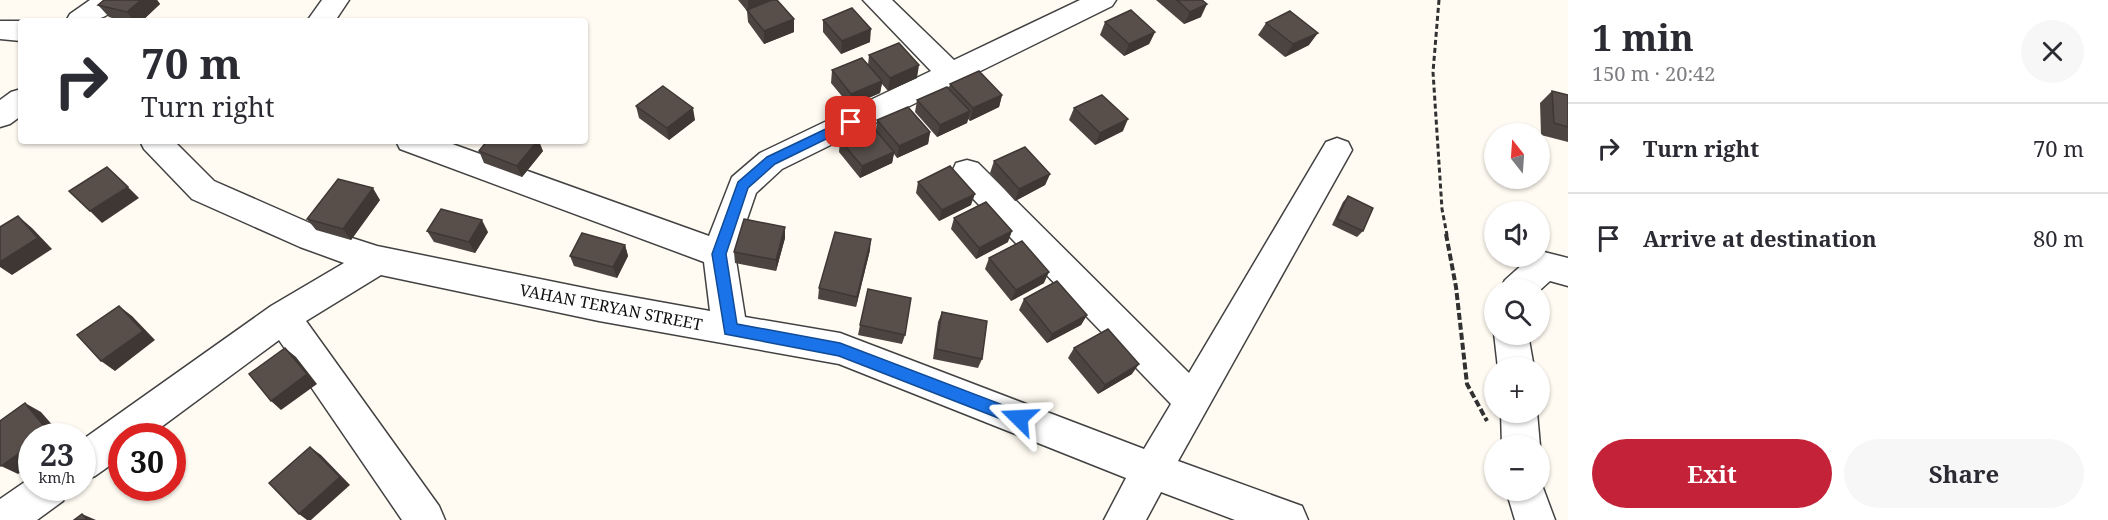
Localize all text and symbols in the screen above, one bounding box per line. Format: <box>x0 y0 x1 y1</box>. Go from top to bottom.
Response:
text: 1 min <box>1592 13 1694 62</box>
button: close <box>2021 20 2084 83</box>
text: 70 m <box>141 34 241 91</box>
icon: right <box>42 42 120 120</box>
text: 150 m · 20:42 <box>1592 60 1715 87</box>
text: Turn right <box>141 88 274 125</box>
pin <box>825 96 876 147</box>
icon: arrive <box>834 105 867 138</box>
north arrow <box>1484 123 1550 189</box>
map controls <box>1484 123 1550 501</box>
icon: right <box>1592 132 1625 165</box>
text: Turn right <box>1643 133 1759 163</box>
text: 70 m <box>2033 133 2084 163</box>
button: sound <box>1484 201 1550 267</box>
icon: arrive <box>1592 222 1625 255</box>
text: Arrive at destination <box>1643 223 1877 253</box>
text: 80 m <box>2033 223 2084 253</box>
street label: VAHAN TERYAN STREET <box>518 278 705 336</box>
button: search <box>1484 279 1550 345</box>
button: + <box>1484 357 1550 423</box>
position arrow <box>987 386 1051 450</box>
speed limit sign: 30 <box>108 423 186 501</box>
text: 23 <box>40 434 74 475</box>
button: − <box>1484 435 1550 501</box>
button: Exit <box>1592 439 1832 508</box>
button: Share <box>1844 439 2084 508</box>
text: km/h <box>39 467 75 487</box>

